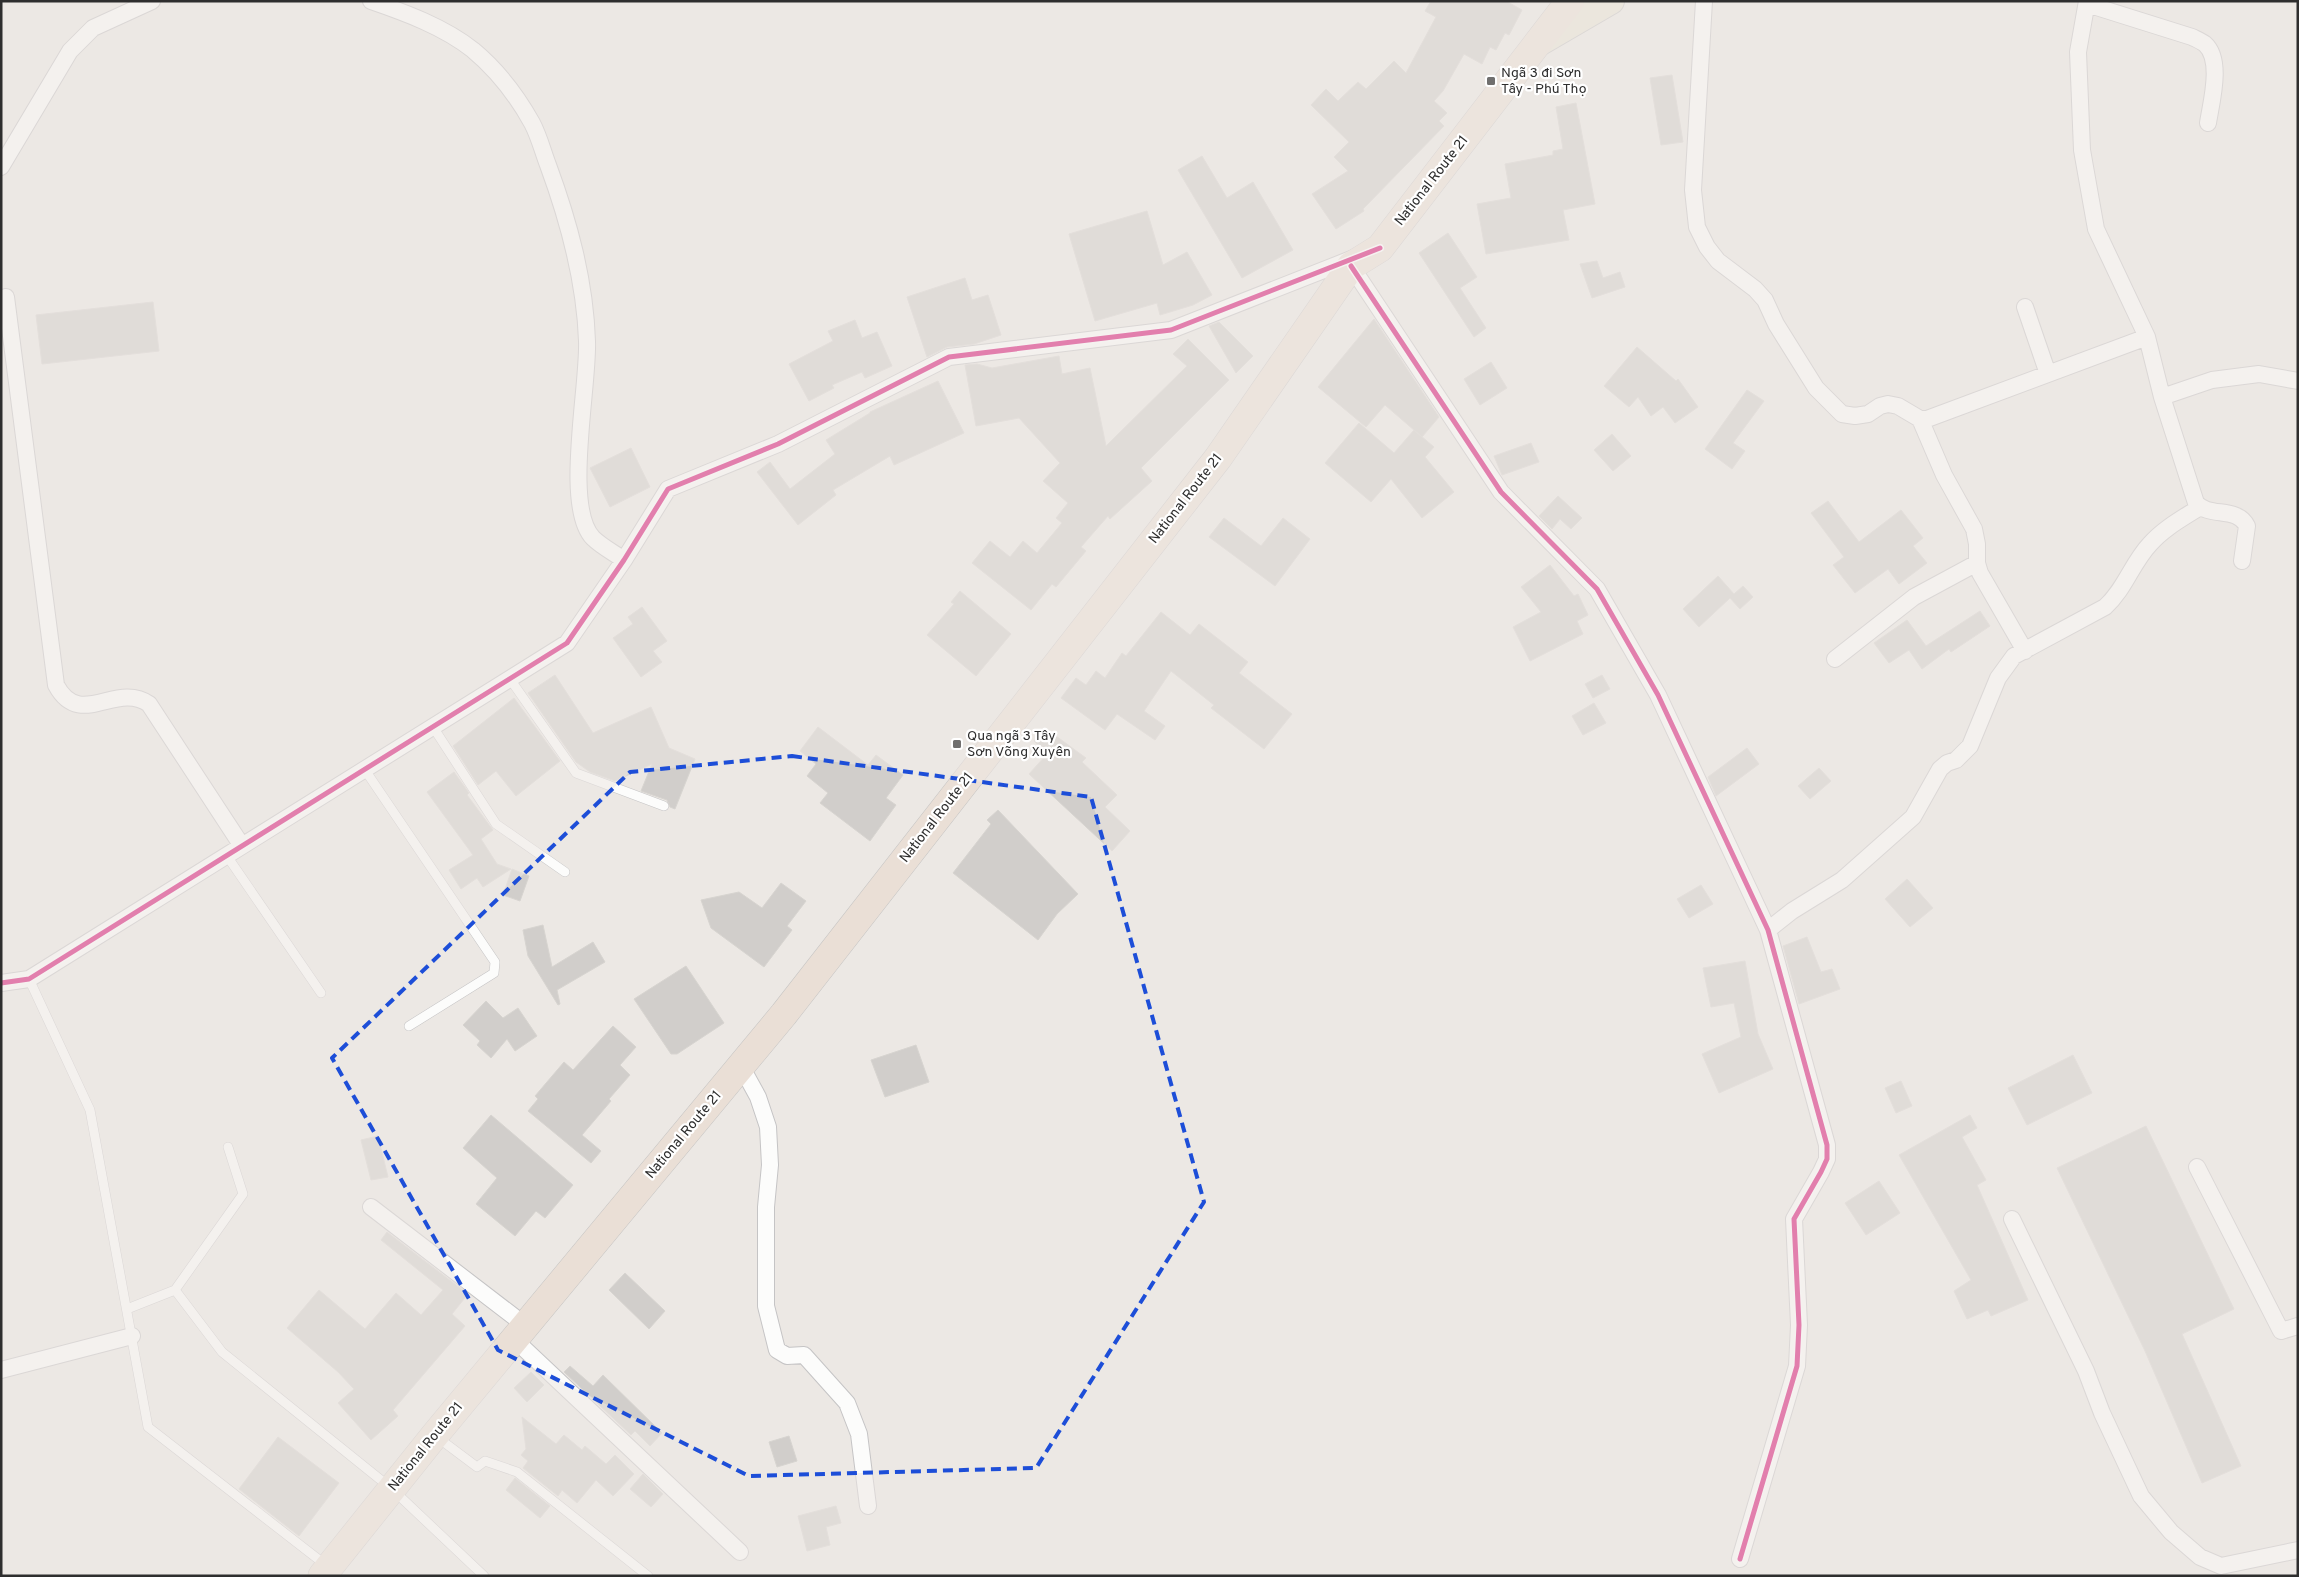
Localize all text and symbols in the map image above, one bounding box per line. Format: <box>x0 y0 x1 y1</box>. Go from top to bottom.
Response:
place label: Ngã 3 đi Sơn Tây - Phú Thọ <box>1501 65 1587 98</box>
marker: Ngã 3 đi Sơn Tây - Phú Thọ <box>1485 75 1497 87</box>
street label: National Route 21 <box>1392 133 1472 229</box>
street label: National Route 21 <box>1146 451 1226 547</box>
place label: Qua ngã 3 Tây Sơn Võng Xuyên <box>967 728 1071 761</box>
marker: Qua ngã 3 Tây Sơn Võng Xuyên <box>951 738 963 750</box>
street label: National Route 21 <box>897 770 977 866</box>
street label: National Route 21 <box>642 1088 726 1182</box>
street label: National Route 21 <box>385 1399 467 1495</box>

